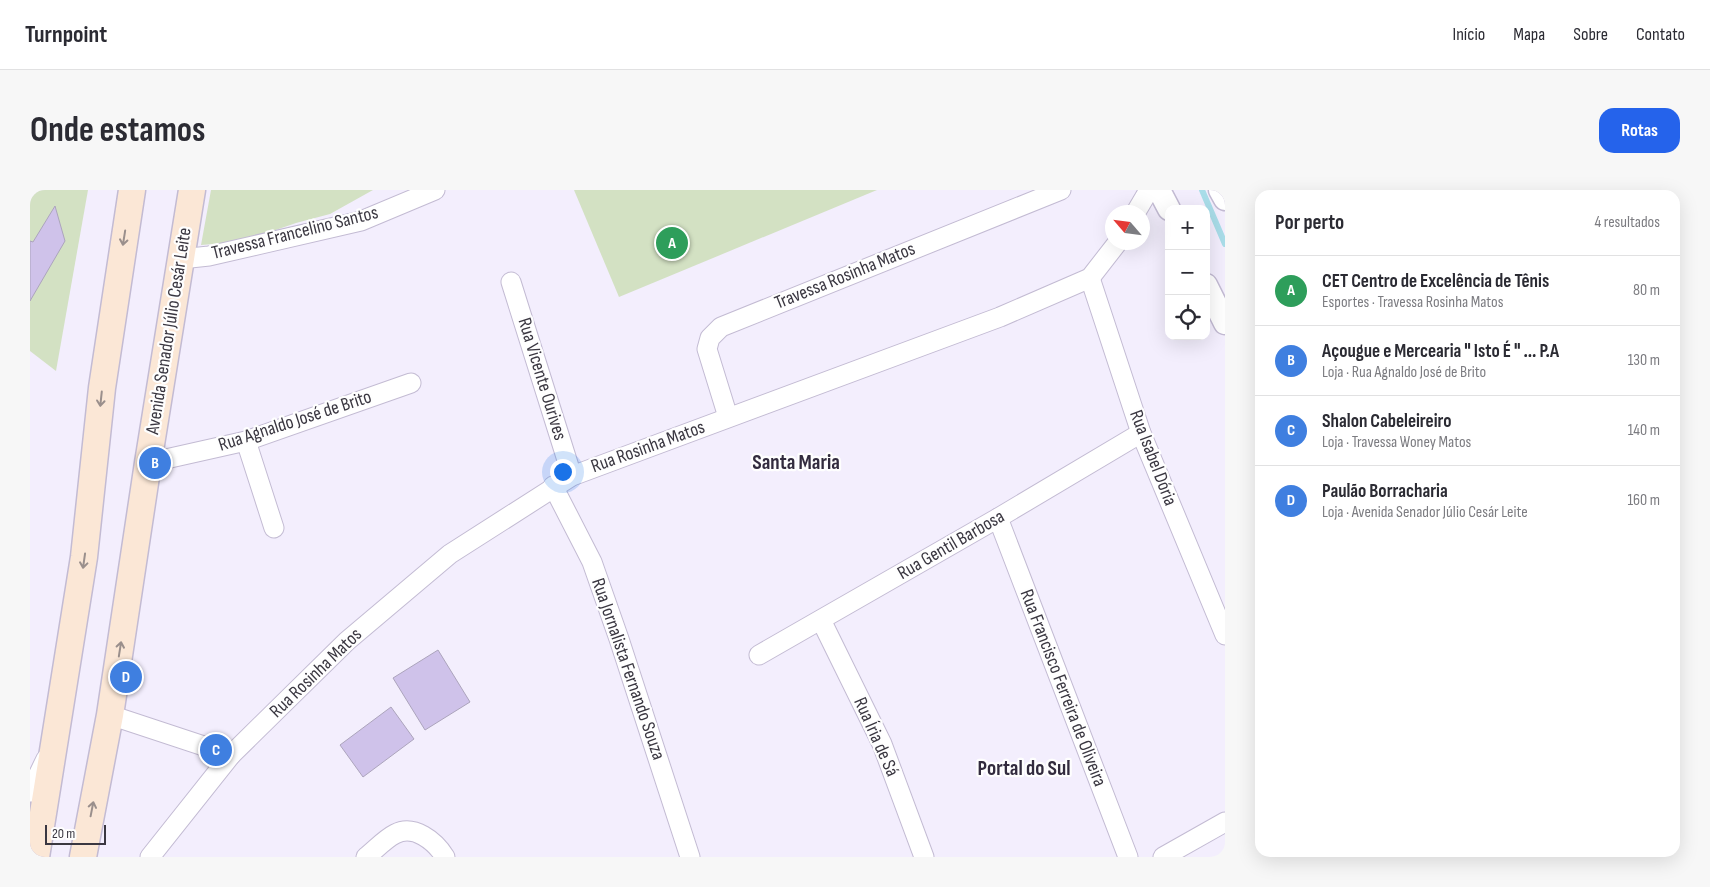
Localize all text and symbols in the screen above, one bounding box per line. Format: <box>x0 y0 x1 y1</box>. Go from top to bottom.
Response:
text: Turnpoint <box>25 20 107 49</box>
text: Início <box>1453 24 1485 45</box>
text: Mapa <box>1513 24 1545 45</box>
text: Sobre <box>1573 24 1608 45</box>
text: Contato <box>1636 24 1685 45</box>
button: Rotas <box>1599 108 1680 153</box>
text: Onde estamos <box>30 109 206 152</box>
street label: Travessa Francelino Santos <box>209 201 381 265</box>
north arrow <box>1105 205 1150 250</box>
map controls <box>1165 205 1210 340</box>
button: + <box>1165 205 1210 250</box>
text: Por perto <box>1275 210 1344 235</box>
text: 4 resultados <box>1595 213 1660 232</box>
pin: A <box>656 224 688 262</box>
street label: Avenida Senador Júlio Cesár Leite <box>141 226 197 437</box>
one-way arrow <box>119 230 129 246</box>
street label: Travessa Rosinha Matos <box>771 237 919 315</box>
button: − <box>1165 250 1210 295</box>
text: CET Centro de Excelência de Tênis <box>1322 270 1549 293</box>
text: A <box>1287 281 1295 300</box>
text: 80 m <box>1633 281 1660 300</box>
text: Esportes · Travessa Rosinha Matos <box>1322 293 1504 312</box>
button: locate <box>1165 295 1210 340</box>
street label: Rua Vicente Ourives <box>512 315 572 443</box>
text: Açougue e Mercearia " Isto É " ... P.A <box>1322 340 1559 363</box>
text: B <box>1287 351 1295 370</box>
text: 130 m <box>1628 351 1660 370</box>
text: Loja · Rua Agnaldo José de Brito <box>1322 363 1486 382</box>
street label: Rua Agnaldo José de Brito <box>216 385 374 457</box>
one-way arrow <box>96 391 105 407</box>
street label: Rua Isabel Dória <box>1124 407 1182 509</box>
text: Shalon Cabeleireiro <box>1322 410 1451 433</box>
street label: Rua Rosinha Matos <box>588 416 708 478</box>
text: C <box>1287 421 1295 440</box>
text: 140 m <box>1628 421 1660 440</box>
text: Loja · Travessa Woney Matos <box>1322 433 1471 452</box>
pin: B <box>139 444 171 482</box>
district label: Santa Maria <box>752 450 840 475</box>
your location <box>550 459 576 485</box>
text: Paulão Borracharia <box>1322 480 1448 503</box>
text: D <box>1287 491 1295 510</box>
text: 160 m <box>1627 491 1660 510</box>
text: Loja · Avenida Senador Júlio Cesár Leite <box>1322 503 1528 522</box>
street label: Rua Gentil Barbosa <box>894 505 1008 585</box>
one-way arrow <box>78 552 88 568</box>
street label: Rua Jornalista Fernando Souza <box>586 575 670 763</box>
street label: Rua Francisco Ferreira de Oliveira <box>1015 586 1111 790</box>
street label: Rua Rosinha Matos <box>265 623 367 723</box>
one-way arrow <box>115 641 125 657</box>
pin: D <box>110 658 142 696</box>
street label: Rua Íria de Sá <box>848 694 904 780</box>
pin: C <box>200 731 232 769</box>
district label: Portal do Sul <box>978 756 1071 781</box>
one-way arrow <box>88 801 98 817</box>
scale bar <box>45 822 106 845</box>
text: 20 m <box>52 825 75 842</box>

